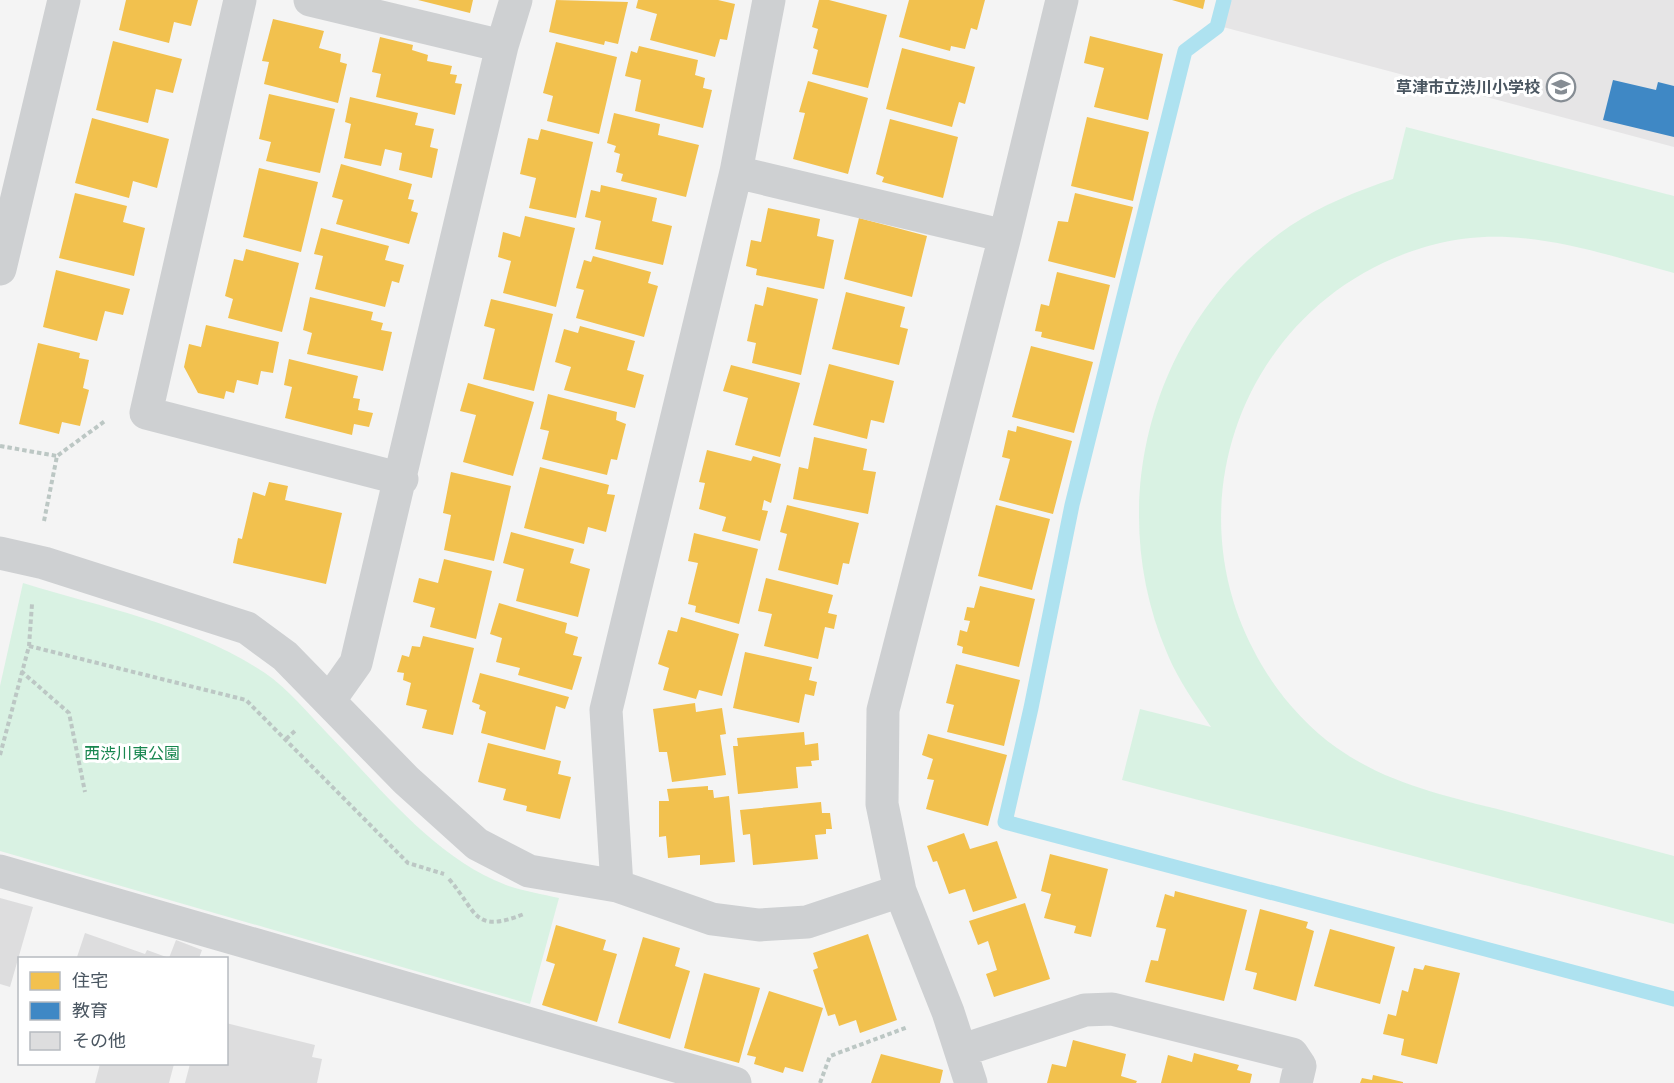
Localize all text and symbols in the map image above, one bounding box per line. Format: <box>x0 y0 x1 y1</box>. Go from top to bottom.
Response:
school or university icon: 草津市立渋川小学校 <box>1545 71 1577 103</box>
place label: 草津市立渋川小学校 <box>1396 76 1540 98</box>
park label: 西渋川東公園 <box>84 742 180 764</box>
legend <box>18 957 228 1065</box>
text: 住宅 <box>72 968 108 992</box>
text: 教育 <box>72 998 108 1022</box>
text: その他 <box>72 1028 126 1052</box>

